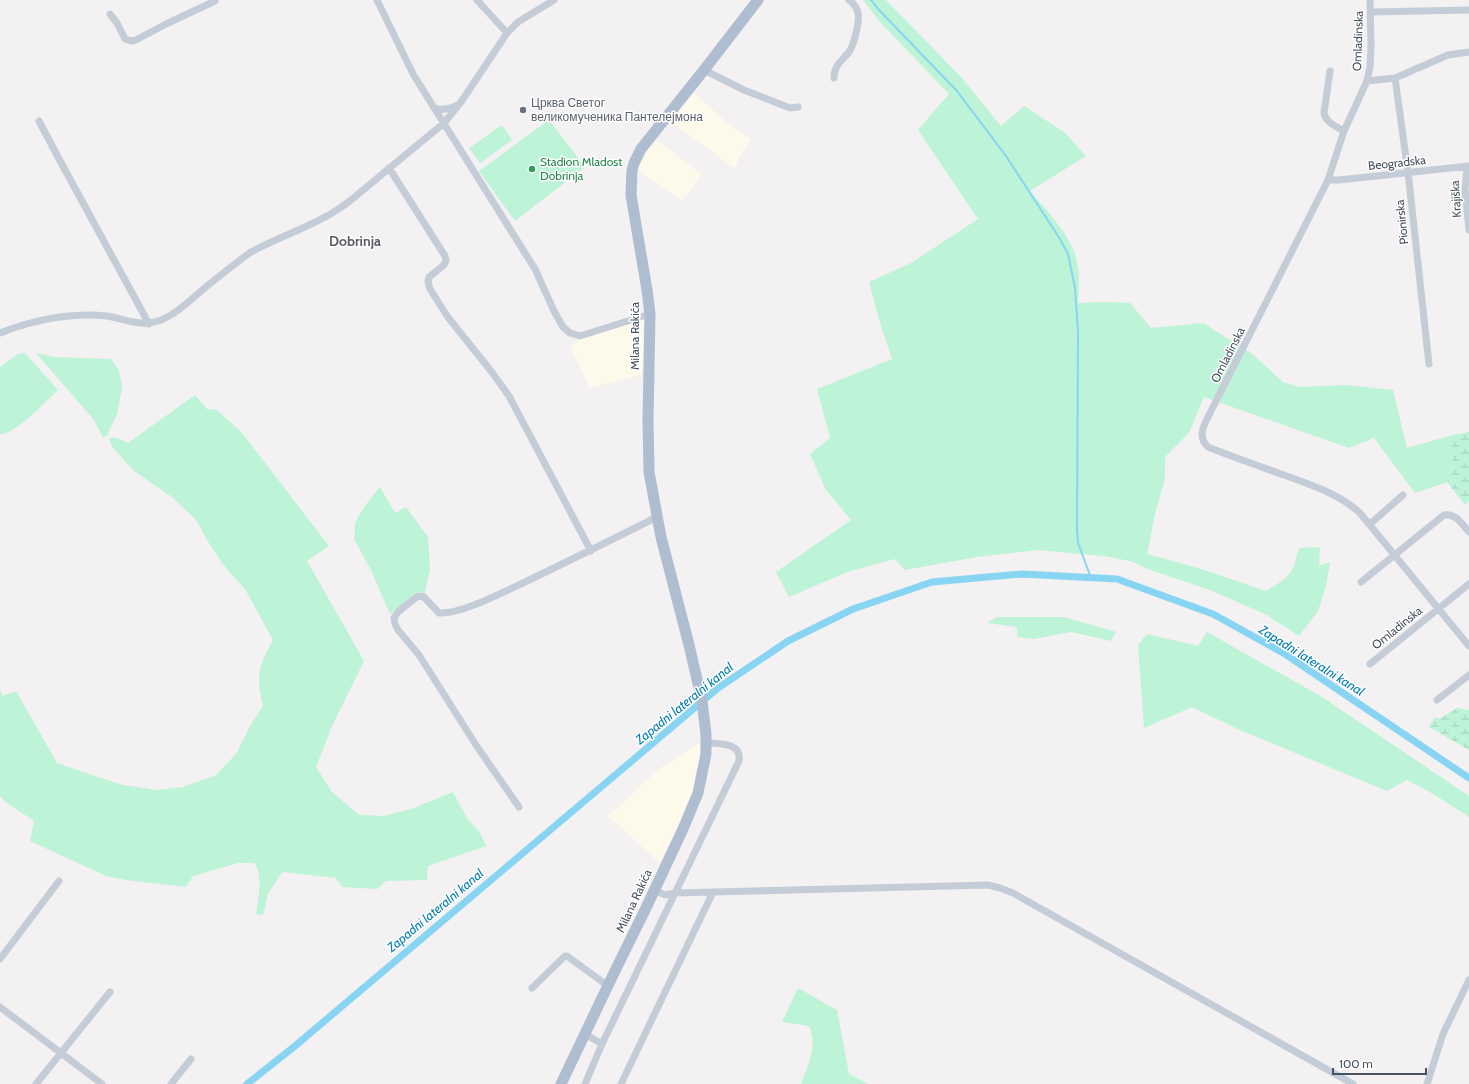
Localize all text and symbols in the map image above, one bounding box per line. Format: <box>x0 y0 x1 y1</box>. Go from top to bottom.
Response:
street label: Omladinska <box>1349 10 1366 71</box>
place label: Црква Светог великомученика Пантелејмона <box>531 95 703 124</box>
marker: Црква Светог великомученика Пантелејмона <box>518 105 528 115</box>
street label: Beogradska <box>1367 152 1427 173</box>
place label: Stadion Mladost Dobrinja <box>540 154 622 183</box>
marker: Stadion Mladost Dobrinja <box>527 164 537 174</box>
street label: Krajiška <box>1447 180 1464 218</box>
street label: Pionirska <box>1392 199 1411 245</box>
district label: Dobrinja <box>329 232 381 250</box>
street label: Milana Rakića <box>627 302 642 370</box>
street label: Omladinska <box>1207 324 1248 385</box>
street label: Omladinska <box>1369 603 1425 652</box>
water label: Zapadni lateralni kanal <box>1256 621 1368 699</box>
water label: Zapadni lateralni kanal <box>631 659 736 748</box>
water label: Zapadni lateralni kanal <box>383 865 487 956</box>
street label: Milana Rakića <box>612 867 655 935</box>
scale bar <box>1333 1050 1426 1076</box>
text: 100 m <box>1339 1056 1373 1071</box>

